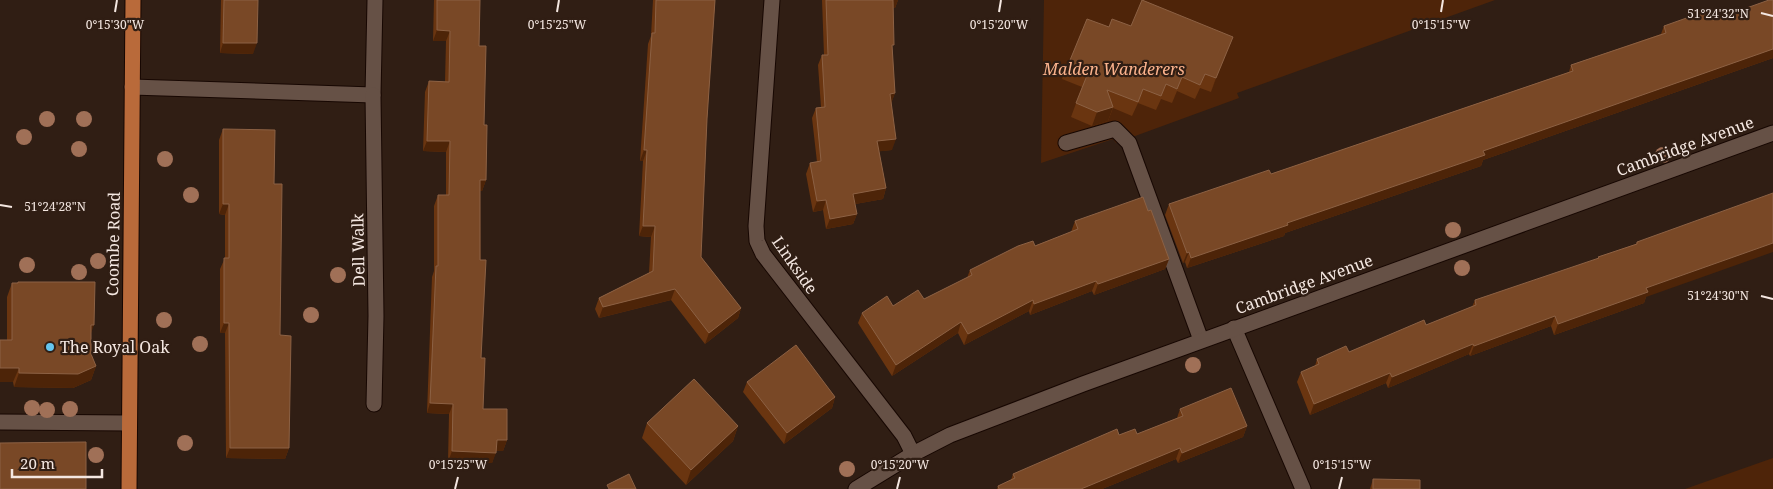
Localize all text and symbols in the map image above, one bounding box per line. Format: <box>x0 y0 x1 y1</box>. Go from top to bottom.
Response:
text: 51°24'32"N <box>1687 5 1749 22</box>
text: 0°15'30"W <box>86 16 145 33</box>
text: 0°15'25"W <box>528 16 587 33</box>
text: 0°15'20"W <box>970 16 1029 33</box>
text: 0°15'15"W <box>1412 16 1471 33</box>
park label: Malden Wanderers <box>1042 58 1185 80</box>
street label: Cambridge Avenue <box>1613 111 1757 181</box>
street label: Coombe Road <box>101 191 125 296</box>
text: 51°24'28"N <box>24 198 86 215</box>
street label: Dell Walk <box>346 213 370 287</box>
street label: Linkside <box>767 232 823 298</box>
street label: Cambridge Avenue <box>1232 249 1376 319</box>
text: 51°24'30"N <box>1687 287 1749 304</box>
place label: The Royal Oak <box>60 336 170 358</box>
marker: The Royal Oak <box>44 341 56 353</box>
scale bar <box>12 446 102 478</box>
text: 20 m <box>20 453 55 473</box>
text: 0°15'25"W <box>429 456 488 473</box>
text: 0°15'20"W <box>871 456 930 473</box>
text: 0°15'15"W <box>1313 456 1372 473</box>

